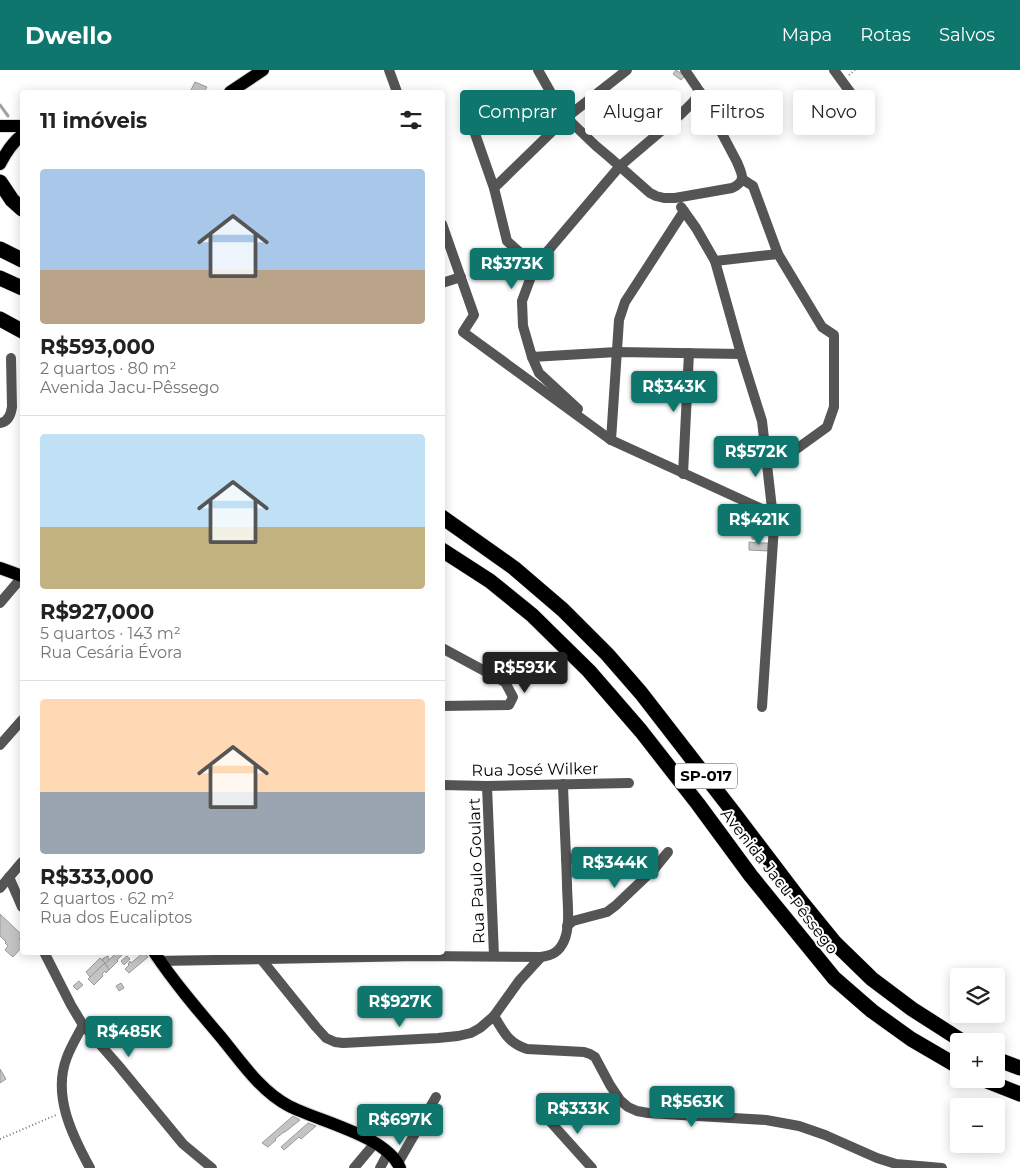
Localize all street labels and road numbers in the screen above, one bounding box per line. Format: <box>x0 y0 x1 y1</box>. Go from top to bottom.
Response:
street label: Rua José Wilker <box>471 759 599 780</box>
road number: SP-017 <box>675 764 737 788</box>
street label: Rua Paulo Goulart <box>464 797 489 944</box>
street label: Avenida Jacu-Pêssego <box>717 805 842 958</box>

